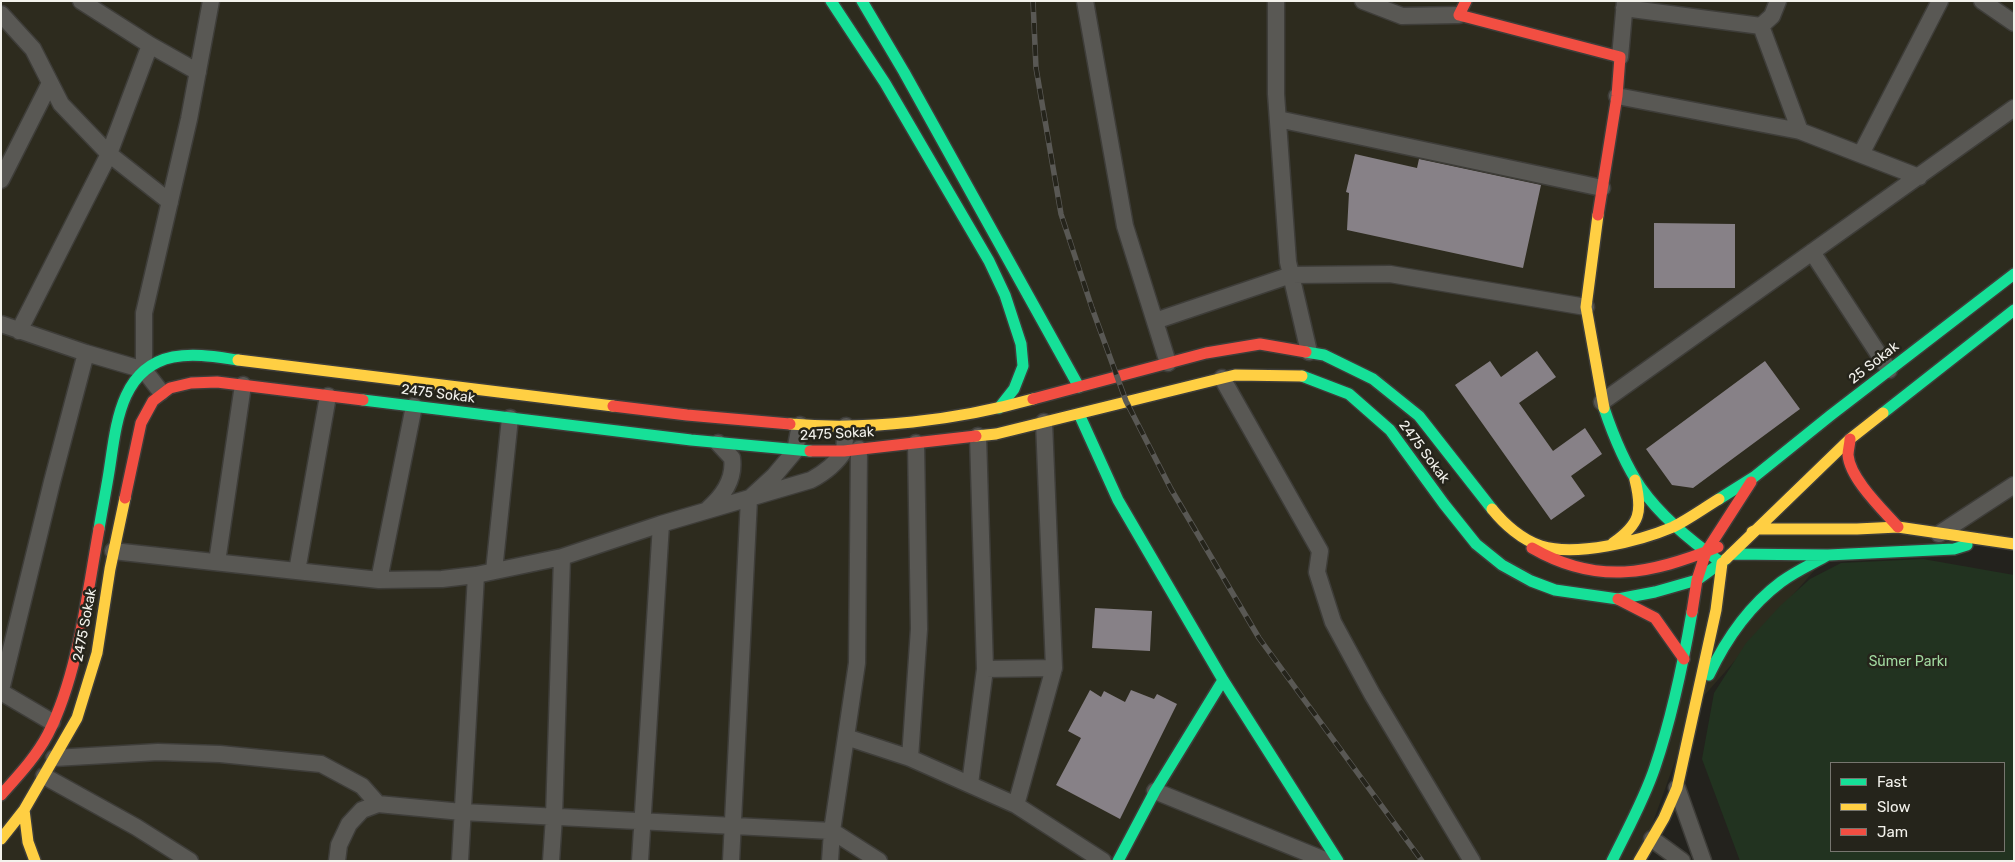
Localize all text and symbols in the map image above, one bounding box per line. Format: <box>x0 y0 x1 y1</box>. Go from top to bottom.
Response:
street label: 25 Sokak <box>1846 338 1902 388</box>
street label: 2475 Sokak <box>400 381 476 407</box>
street label: 2475 Sokak <box>1395 417 1453 487</box>
street label: 2475 Sokak <box>799 424 875 444</box>
street label: 2475 Sokak <box>70 587 100 663</box>
park label: Sümer Parkı <box>1869 654 1947 670</box>
legend <box>1830 762 2005 852</box>
text: Fast <box>1877 773 1907 791</box>
text: Slow <box>1877 798 1910 816</box>
text: Jam <box>1877 823 1908 841</box>

